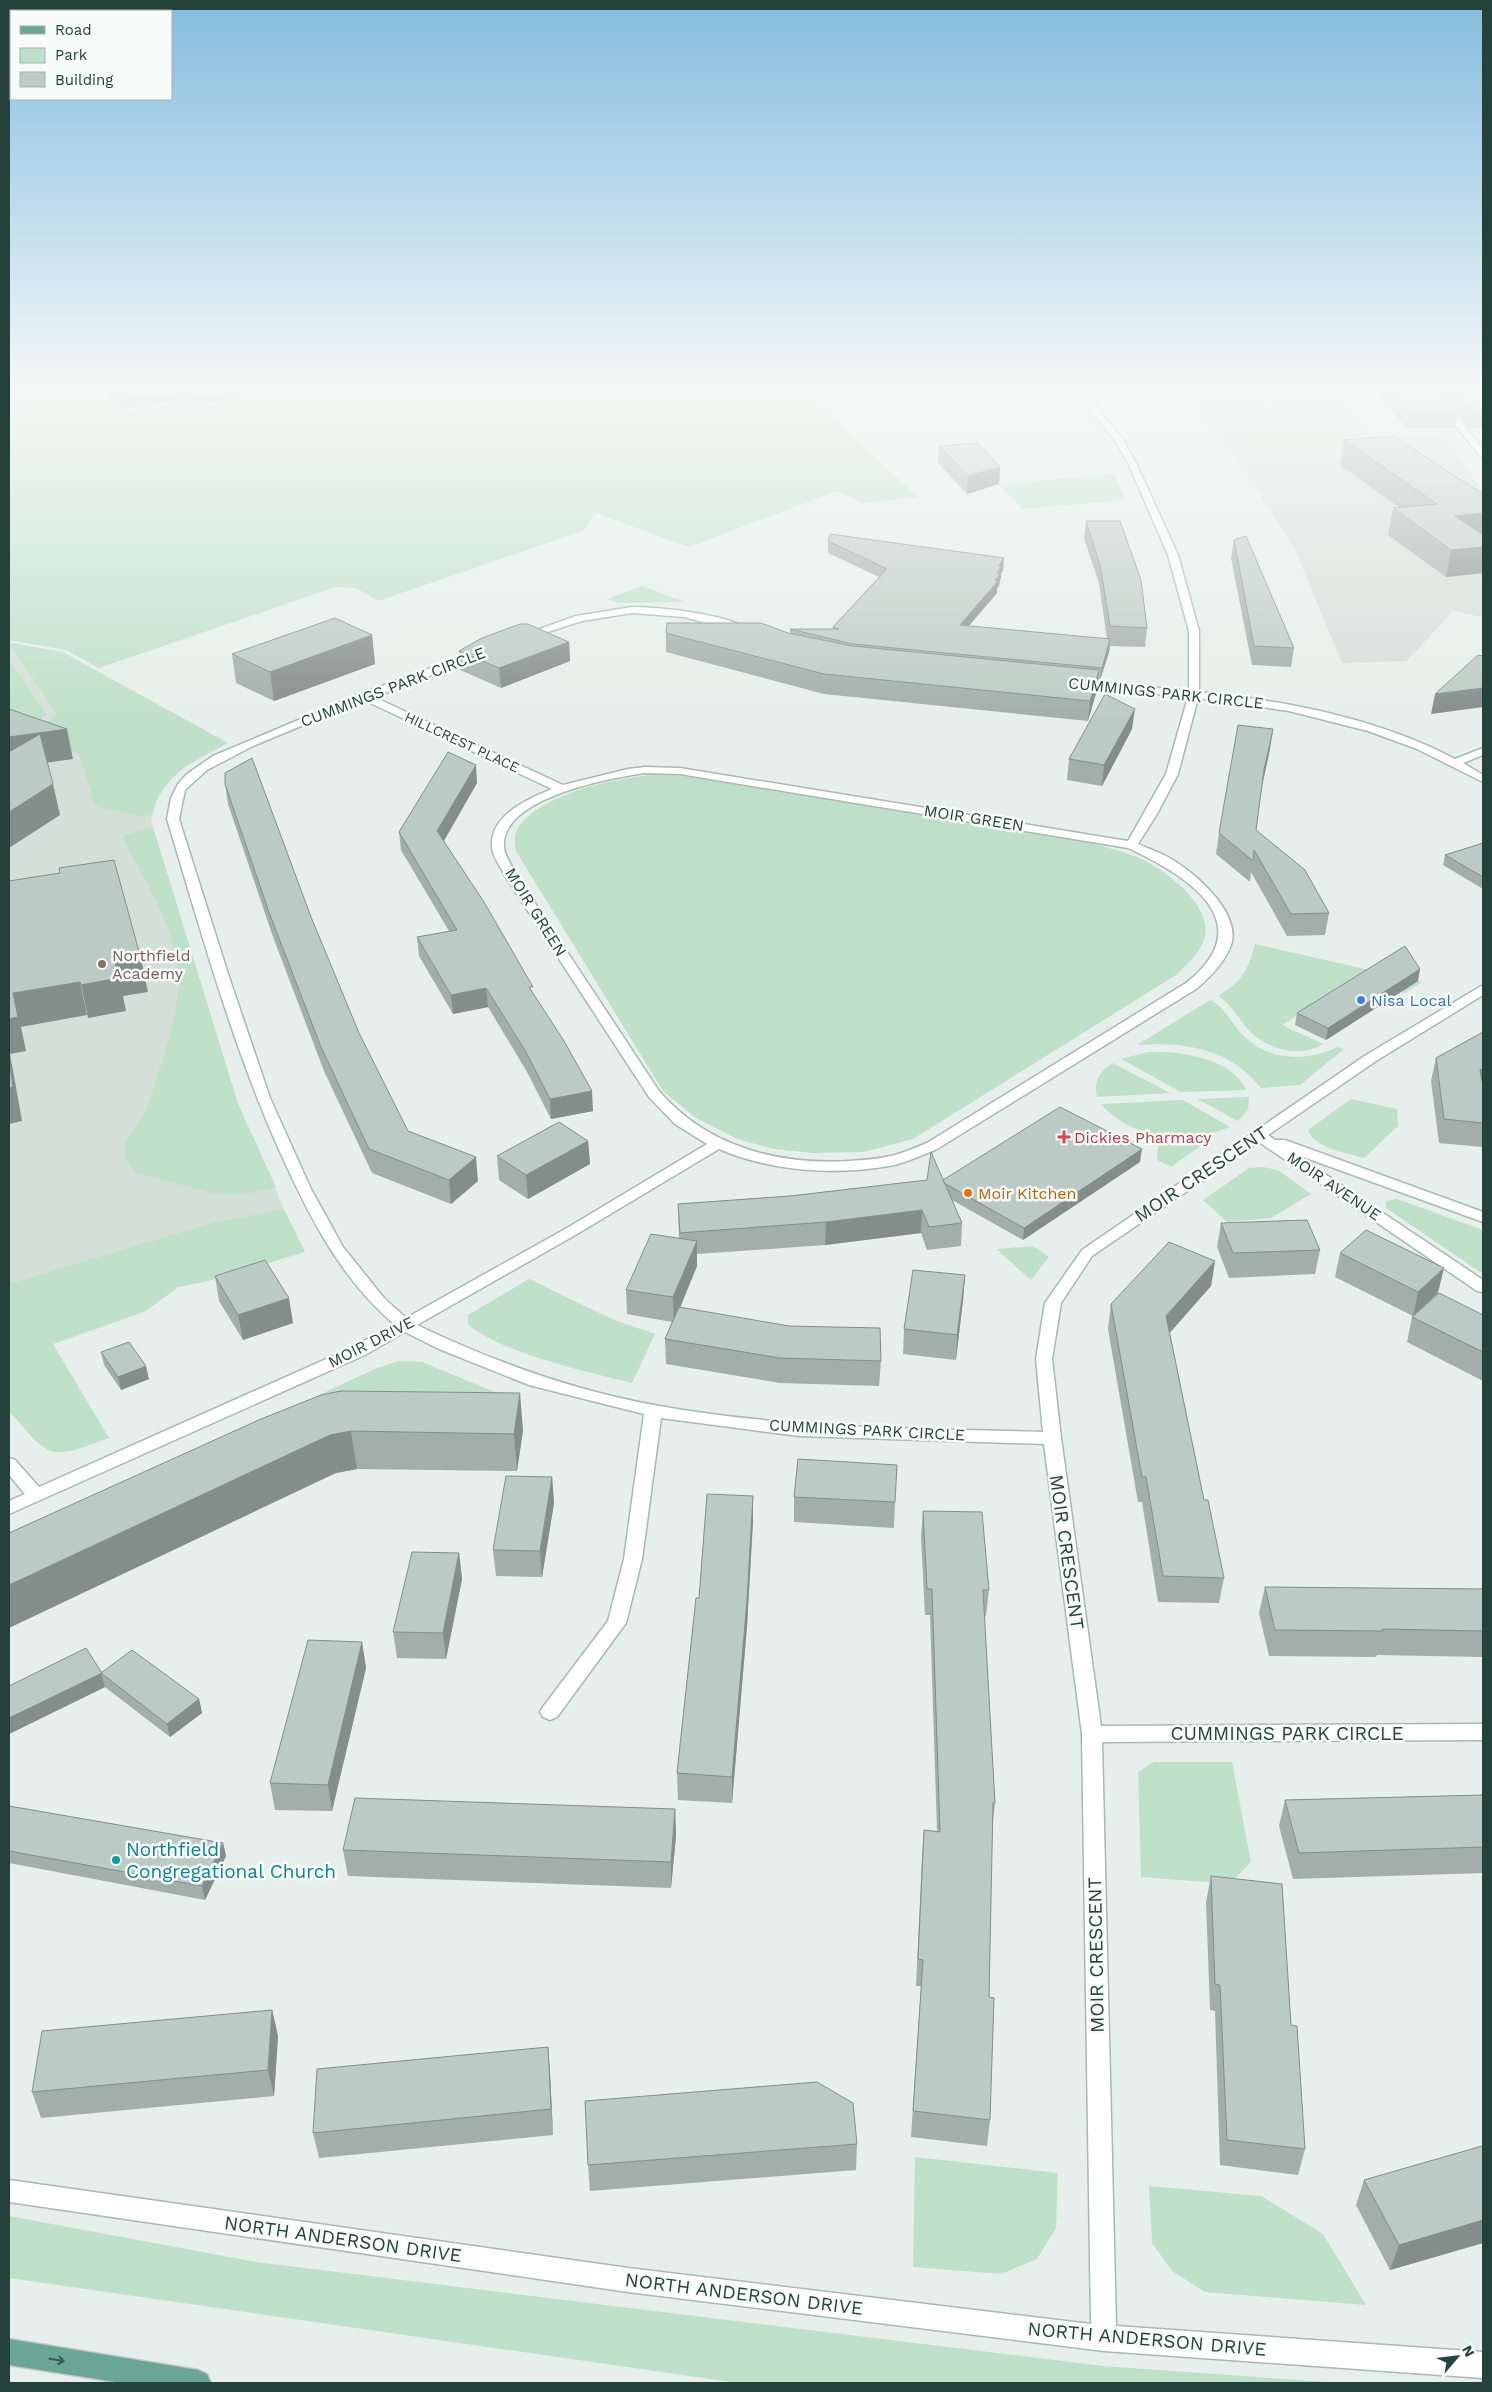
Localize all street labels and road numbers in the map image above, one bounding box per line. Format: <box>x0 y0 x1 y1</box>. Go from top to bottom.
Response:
street label: CUMMINGS PARK CIRCLE <box>298 643 488 731</box>
street label: CUMMINGS PARK CIRCLE <box>1067 673 1265 713</box>
street label: HILLCREST PLACE <box>402 708 522 776</box>
street label: MOIR GREEN <box>923 801 1025 835</box>
street label: MOIR GREEN <box>501 864 571 960</box>
street label: MOIR CRESCENT <box>1130 1121 1272 1227</box>
street label: MOIR AVENUE <box>1283 1148 1385 1224</box>
street label: MOIR DRIVE <box>325 1312 417 1372</box>
street label: CUMMINGS PARK CIRCLE <box>768 1415 966 1445</box>
street label: MOIR CRESCENT <box>1045 1473 1089 1631</box>
street label: CUMMINGS PARK CIRCLE <box>1170 1722 1404 1745</box>
street label: MOIR CRESCENT <box>1083 1877 1109 2033</box>
street label: NORTH ANDERSON DRIVE <box>223 2211 463 2267</box>
street label: NORTH ANDERSON DRIVE <box>624 2268 864 2320</box>
street label: NORTH ANDERSON DRIVE <box>1027 2317 1267 2361</box>

